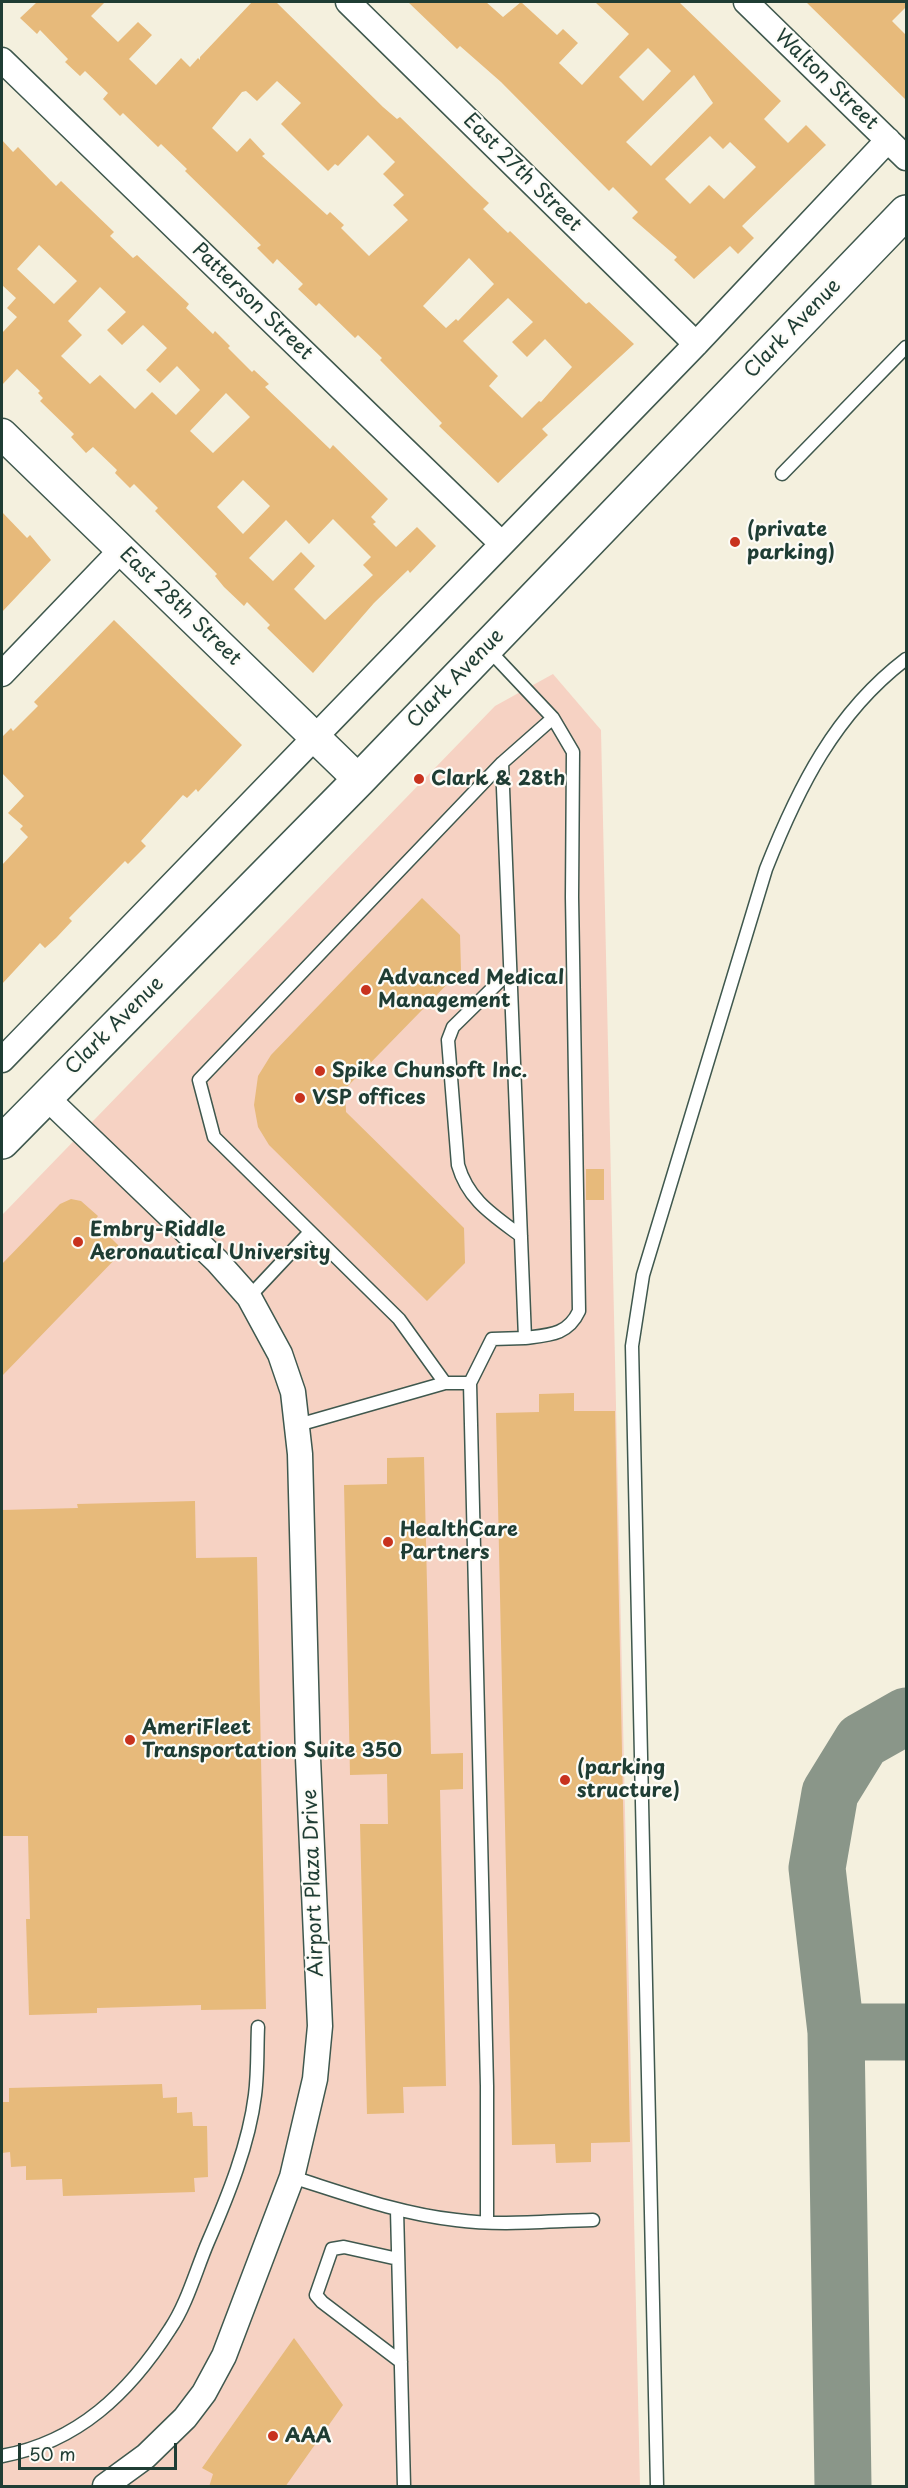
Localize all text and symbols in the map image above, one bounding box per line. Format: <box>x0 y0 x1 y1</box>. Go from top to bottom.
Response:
street label: Walton Street <box>769 25 883 135</box>
street label: East 27th Street <box>458 109 586 237</box>
street label: Patterson Street <box>187 238 317 366</box>
street label: Clark Avenue <box>740 274 846 384</box>
place label: (private parking) <box>747 518 835 565</box>
marker: (private parking) <box>728 535 742 549</box>
street label: East 28th Street <box>114 543 246 671</box>
street label: Clark Avenue <box>403 624 509 734</box>
place label: Clark & 28th <box>431 767 566 791</box>
marker: Clark & 28th <box>412 772 426 786</box>
place label: Advanced Medical Management <box>378 966 564 1013</box>
street label: Clark Avenue <box>61 972 169 1080</box>
marker: Advanced Medical Management <box>359 983 373 997</box>
place label: Spike Chunsoft Inc. <box>332 1059 527 1083</box>
marker: Spike Chunsoft Inc. <box>313 1064 327 1078</box>
place label: VSP offices <box>312 1086 426 1110</box>
marker: VSP offices <box>293 1091 307 1105</box>
place label: Embry-Riddle Aeronautical University <box>90 1218 330 1265</box>
marker: Embry-Riddle Aeronautical University <box>71 1235 85 1249</box>
place label: HealthCare Partners <box>400 1518 518 1565</box>
marker: HealthCare Partners <box>381 1535 395 1549</box>
place label: AmeriFleet Transportation Suite 350 <box>142 1716 402 1763</box>
marker: AmeriFleet Transportation Suite 350 <box>123 1733 137 1747</box>
place label: (parking structure) <box>577 1756 680 1803</box>
marker: (parking structure) <box>558 1773 572 1787</box>
street label: Airport Plaza Drive <box>299 1789 329 1977</box>
place label: AAA <box>285 2424 331 2448</box>
marker: AAA <box>266 2429 280 2443</box>
scale bar <box>21 2431 180 2469</box>
text: 50 m <box>29 2440 76 2467</box>

